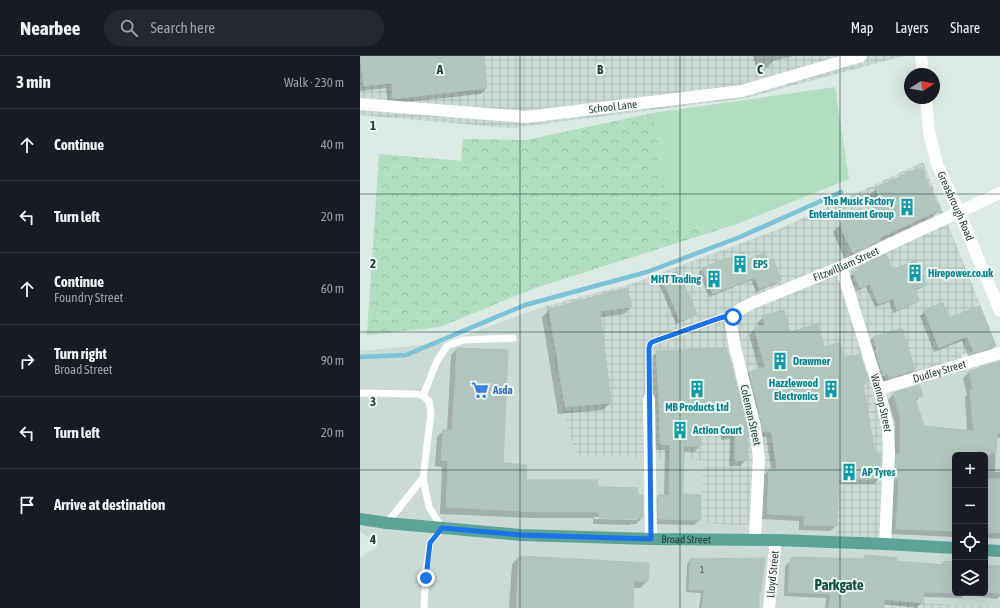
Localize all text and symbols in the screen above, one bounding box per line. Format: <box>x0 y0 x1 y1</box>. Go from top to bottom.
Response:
search box <box>104 10 384 46</box>
text: Nearbee <box>20 17 80 39</box>
icon: search <box>118 17 140 39</box>
text: Search here <box>150 19 215 36</box>
text: Map <box>851 20 873 36</box>
text: Layers <box>895 20 928 36</box>
text: Share <box>950 20 980 36</box>
text: A <box>436 62 444 77</box>
text: B <box>597 62 604 77</box>
text: C <box>757 62 763 77</box>
north arrow <box>904 68 940 104</box>
text: 3 min <box>16 72 51 92</box>
text: Walk · 230 m <box>284 75 344 90</box>
street label: School Lane <box>588 98 638 115</box>
text: 1 <box>370 118 376 133</box>
icon: ahead <box>16 134 38 156</box>
text: Continue <box>54 136 104 153</box>
text: 40 m <box>321 137 344 152</box>
street label: Greasbrough Road <box>935 169 976 242</box>
place label: The Music Factory Entertainment Group <box>809 195 894 220</box>
building icon: The Music Factory Entertainment Group <box>897 197 917 217</box>
icon: left <box>16 206 38 228</box>
text: Turn left <box>54 208 100 225</box>
text: 20 m <box>321 209 344 224</box>
street label: Fitzwilliam Street <box>811 244 880 284</box>
building icon: EPS <box>730 254 750 274</box>
text: 2 <box>370 256 376 271</box>
place label: EPS <box>753 258 768 270</box>
building icon: Hirepower.co.uk <box>905 263 925 283</box>
place label: Hirepower.co.uk <box>928 267 993 279</box>
building icon: MHT Trading <box>704 269 724 289</box>
text: Continue <box>54 273 104 290</box>
place label: MHT Trading <box>651 273 701 285</box>
icon: ahead <box>16 278 38 300</box>
text: 60 m <box>321 281 344 296</box>
text: Foundry Street <box>54 290 123 305</box>
route start <box>724 308 742 326</box>
text: Turn right <box>54 345 107 362</box>
icon: right <box>16 350 38 372</box>
building icon: Drawmer <box>770 351 790 371</box>
text: 90 m <box>321 353 344 368</box>
place label: Drawmer <box>793 355 831 367</box>
street label: Dudley Street <box>911 357 967 385</box>
text: Broad Street <box>54 362 113 377</box>
street label: Wannop Street <box>869 372 894 432</box>
place label: Hazzlewood Electronics <box>769 377 818 402</box>
building icon: MB Products Ltd <box>687 379 707 399</box>
building icon: Hazzlewood Electronics <box>821 379 841 399</box>
supermarket icon: Asda <box>470 380 490 400</box>
street label: Coleman Street <box>738 383 764 447</box>
place label: Asda <box>492 384 513 396</box>
text: 3 <box>370 394 376 409</box>
place label: MB Products Ltd <box>665 401 729 413</box>
building icon: Action Court <box>670 420 690 440</box>
icon: left <box>16 422 38 444</box>
text: Turn left <box>54 424 100 441</box>
place label: Action Court <box>692 424 743 436</box>
text: 20 m <box>321 425 344 440</box>
map controls <box>952 452 988 596</box>
button: + <box>952 452 988 488</box>
building icon: AP Tyres <box>839 462 859 482</box>
place label: AP Tyres <box>861 466 895 478</box>
button: − <box>952 488 988 524</box>
icon: arrive <box>16 494 38 516</box>
text: Arrive at destination <box>54 496 165 513</box>
button: locate <box>952 524 988 560</box>
text: 4 <box>369 532 376 547</box>
street label: Broad Street <box>661 533 711 545</box>
street label: Lloyd Street <box>764 550 781 598</box>
button: layers <box>952 560 988 596</box>
house number: 1 <box>700 565 704 575</box>
route end <box>417 569 435 587</box>
district label: Parkgate <box>814 576 864 593</box>

